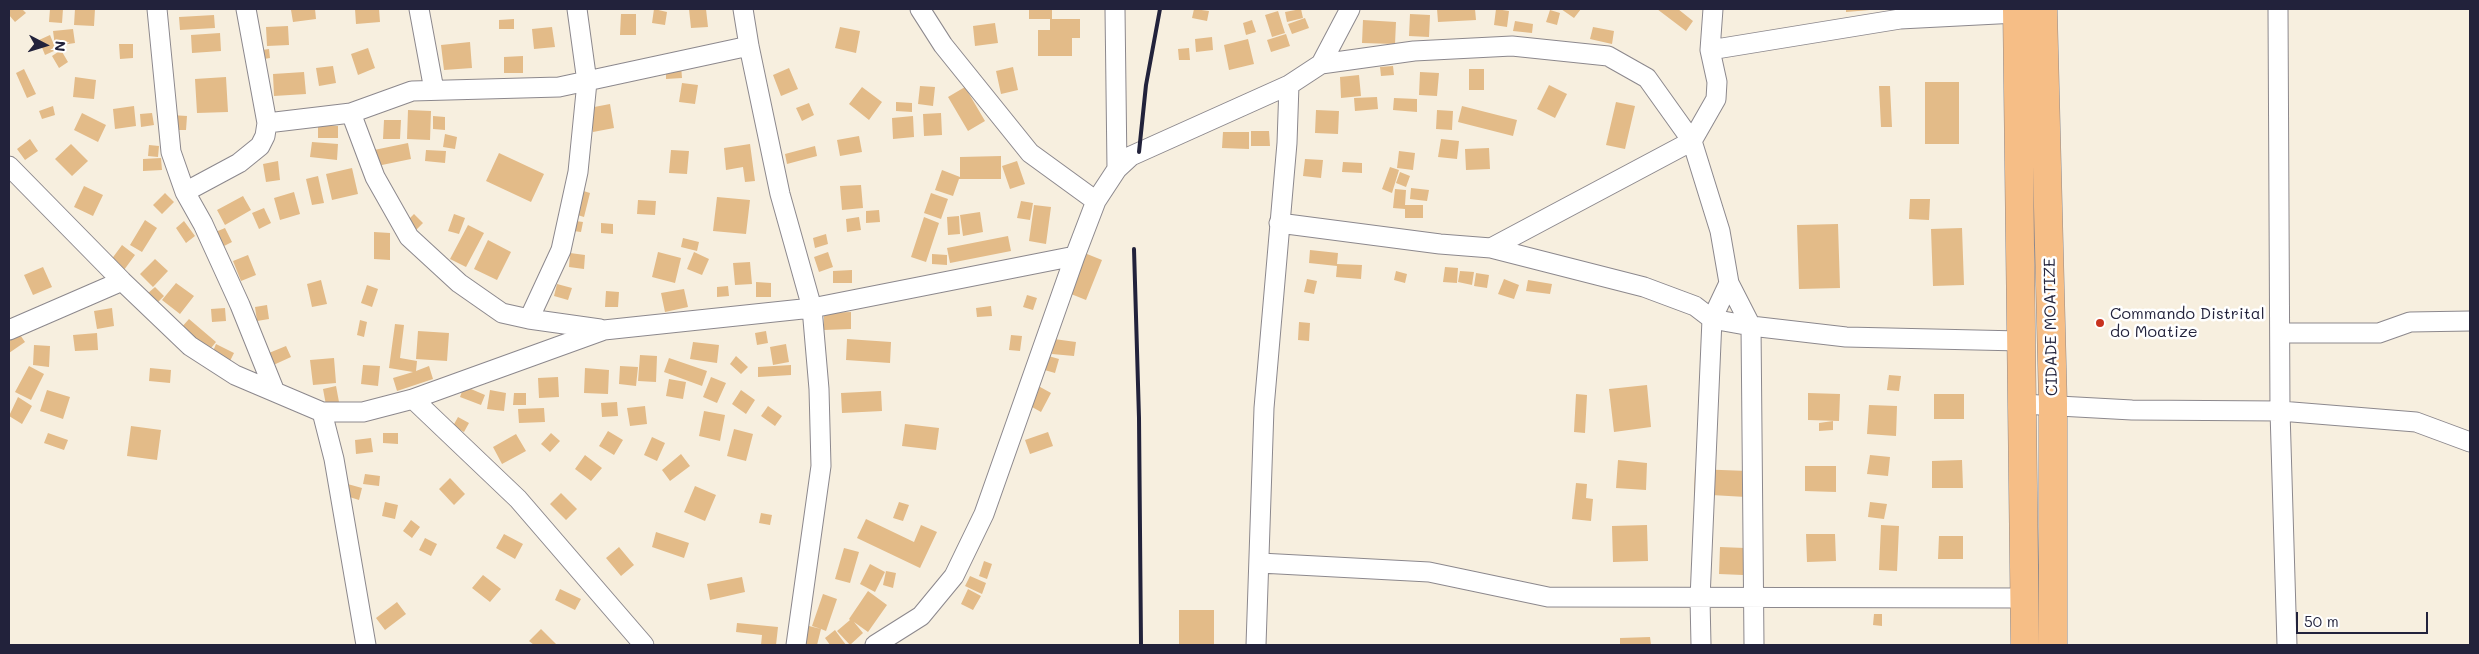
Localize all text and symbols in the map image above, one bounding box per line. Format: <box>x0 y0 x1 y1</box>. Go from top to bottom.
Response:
north arrow <box>20 20 70 70</box>
text: N <box>51 40 70 52</box>
street label: CIDADE MOATIZE <box>2040 258 2062 396</box>
place label: Commando Distrital do Moatize <box>2110 304 2265 342</box>
marker: Commando Distrital do Moatize <box>2094 317 2106 329</box>
scale bar <box>2299 602 2432 634</box>
text: 50 m <box>2304 611 2339 631</box>

